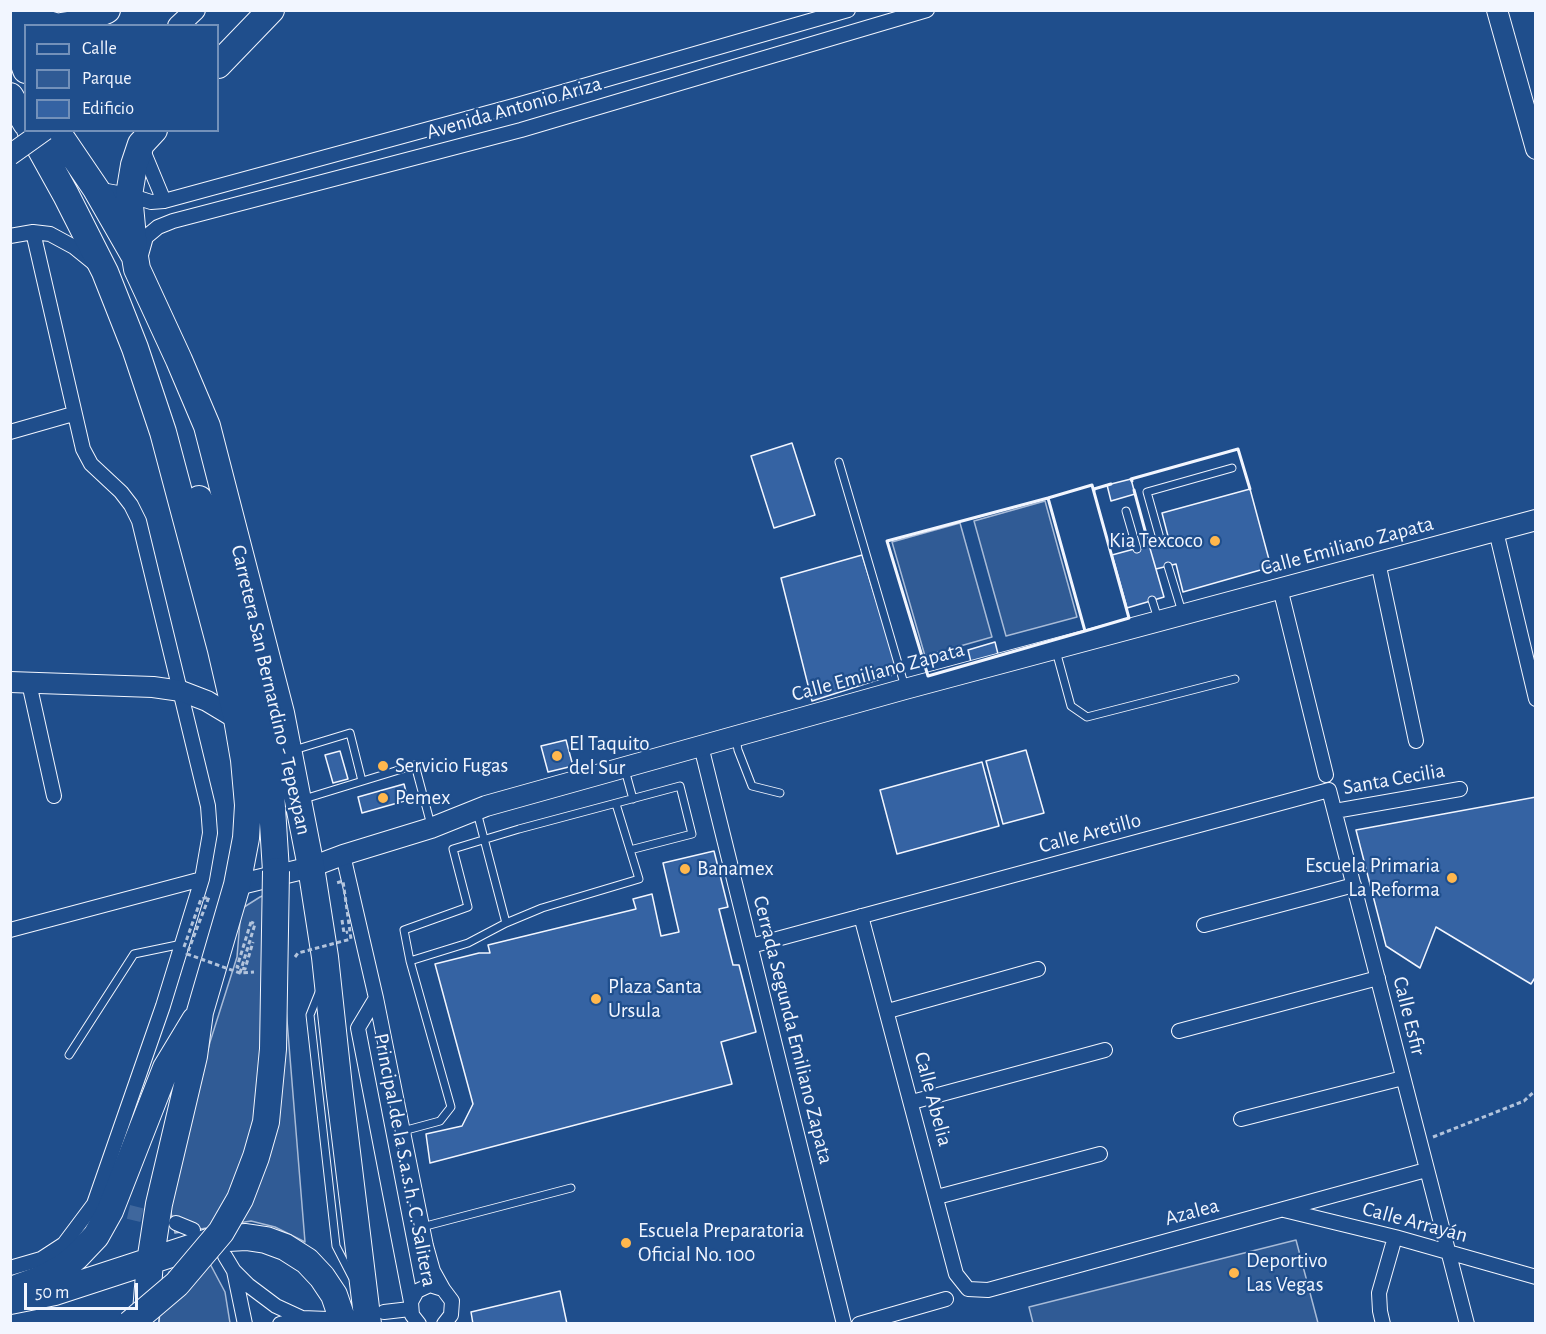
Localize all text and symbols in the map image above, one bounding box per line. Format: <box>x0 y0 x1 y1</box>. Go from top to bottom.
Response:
legend <box>24 24 219 132</box>
text: Calle <box>82 40 117 58</box>
text: Parque <box>82 70 131 88</box>
street label: Avenida Antonio Ariza <box>423 71 605 145</box>
text: Edificio <box>82 100 134 118</box>
street label: Calle Emiliano Zapata <box>1258 511 1436 581</box>
place label: Kia Texcoco <box>1109 528 1203 554</box>
marker: Kia Texcoco <box>1208 534 1222 548</box>
street label: Carretera San Bernardino - Tepexpan <box>225 542 317 838</box>
street label: Calle Emiliano Zapata <box>789 637 967 707</box>
place label: El Taquito del Sur <box>569 731 650 781</box>
marker: El Taquito del Sur <box>550 749 564 763</box>
place label: Servicio Fugas <box>395 753 508 779</box>
street label: Santa Cecilia <box>1341 758 1447 800</box>
marker: Servicio Fugas <box>376 759 390 773</box>
place label: Pemex <box>395 785 450 811</box>
marker: Pemex <box>376 791 390 805</box>
street label: Calle Aretillo <box>1036 807 1144 859</box>
place label: Escuela Primaria La Reforma <box>1305 853 1440 903</box>
place label: Banamex <box>697 856 774 882</box>
marker: Banamex <box>678 862 692 876</box>
marker: Escuela Primaria La Reforma <box>1445 871 1459 885</box>
street label: Cerrada Segunda Emiliano Zapata <box>747 893 839 1167</box>
place label: Plaza Santa Ursula <box>608 974 702 1024</box>
street label: Calle Esfir <box>1387 974 1431 1058</box>
marker: Plaza Santa Ursula <box>589 992 603 1006</box>
street label: Principal de la S.a.s.h. C. Salitera <box>368 1031 442 1289</box>
street label: Calle Abelia <box>908 1049 958 1149</box>
street label: Azalea <box>1162 1193 1222 1231</box>
street label: Calle Arrayán <box>1360 1196 1470 1248</box>
place label: Escuela Preparatoria Oficial No. 100 <box>638 1218 804 1268</box>
marker: Escuela Preparatoria Oficial No. 100 <box>619 1236 633 1250</box>
place label: Deportivo Las Vegas <box>1246 1248 1327 1298</box>
marker: Deportivo Las Vegas <box>1227 1266 1241 1280</box>
scale bar <box>27 1271 141 1309</box>
text: 50 m <box>35 1284 69 1302</box>

